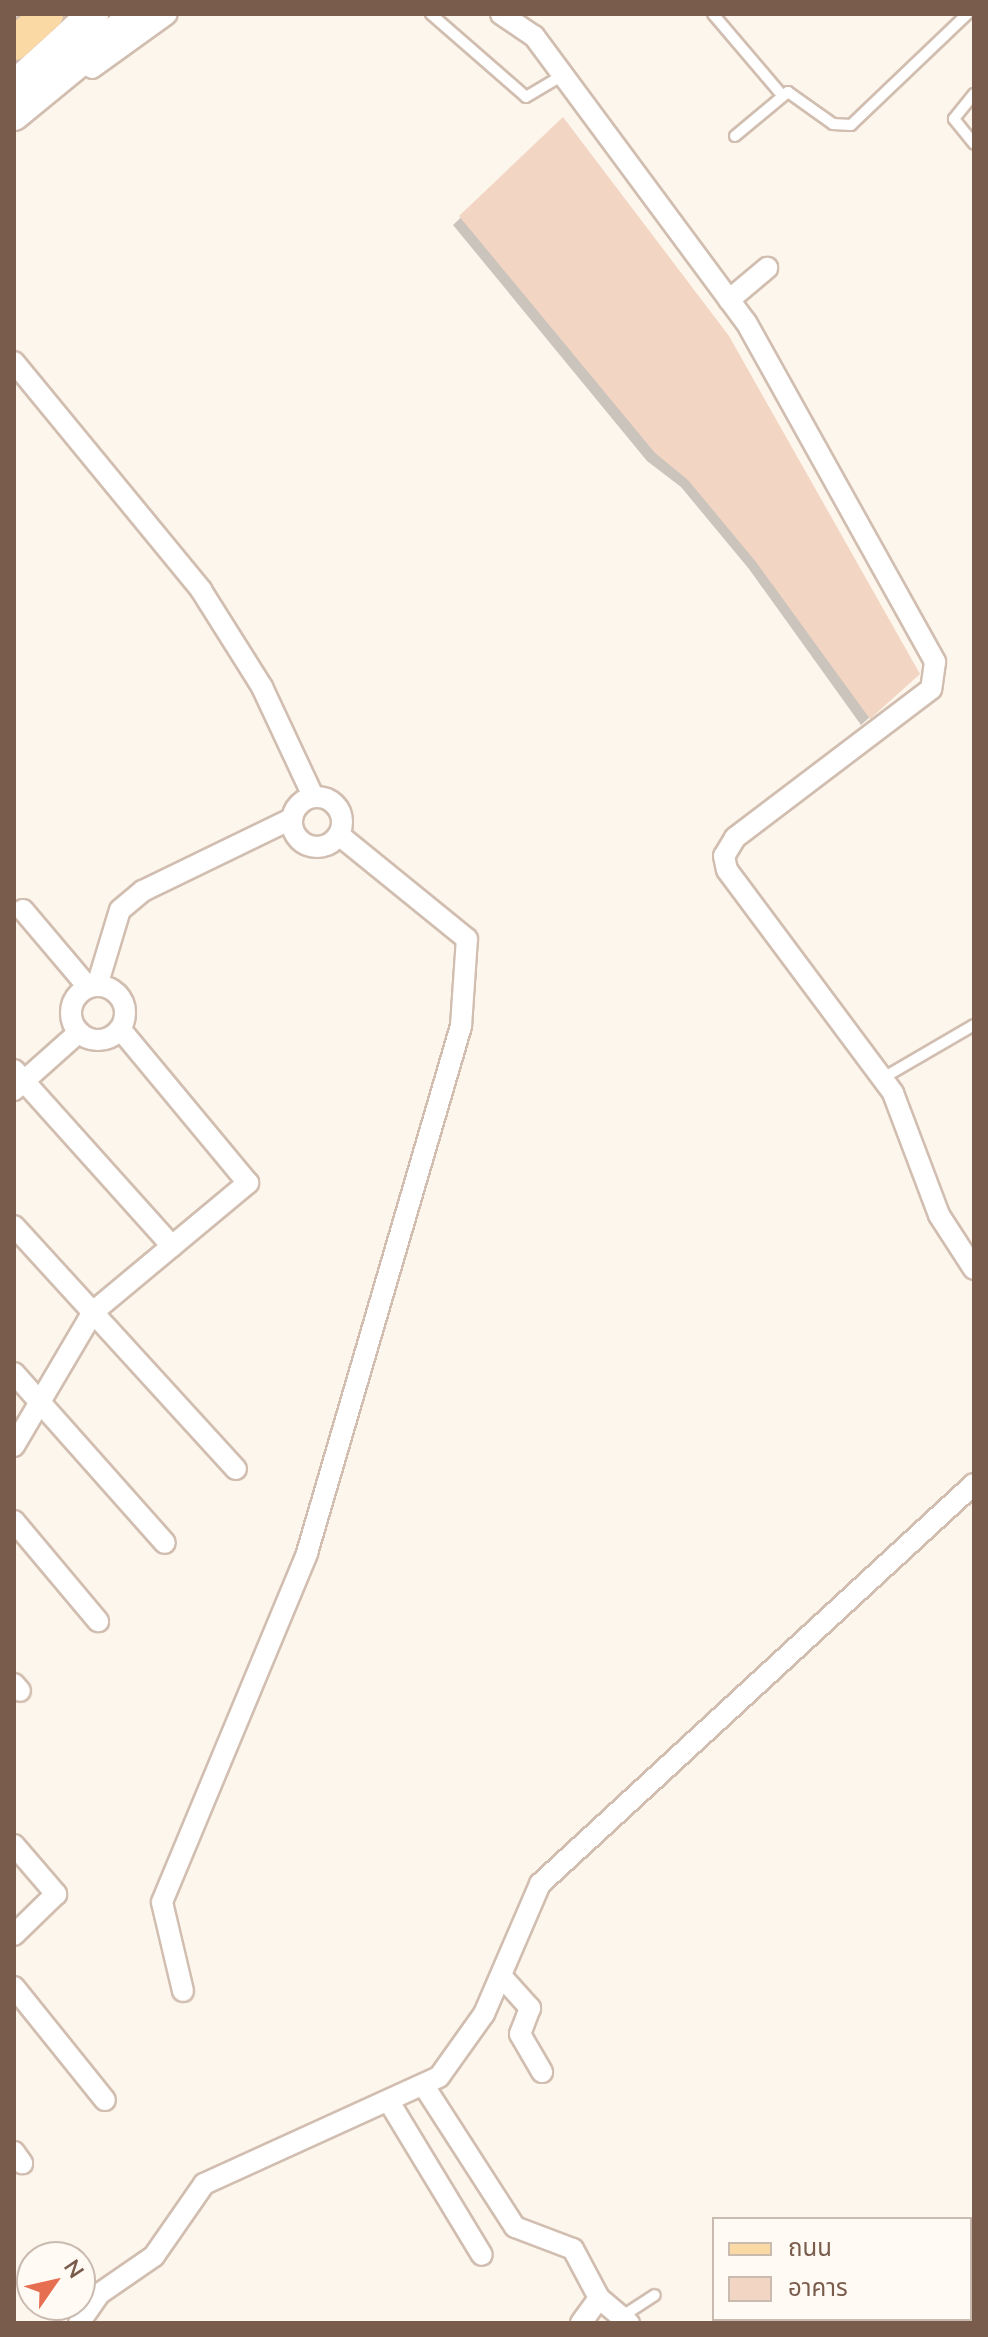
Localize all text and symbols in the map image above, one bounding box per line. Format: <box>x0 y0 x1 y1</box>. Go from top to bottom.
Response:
legend <box>712 2217 972 2321</box>
text: ถนน <box>788 2232 832 2262</box>
north arrow <box>16 2241 96 2321</box>
text: N <box>58 2254 90 2283</box>
text: อาคาร <box>788 2272 848 2302</box>

